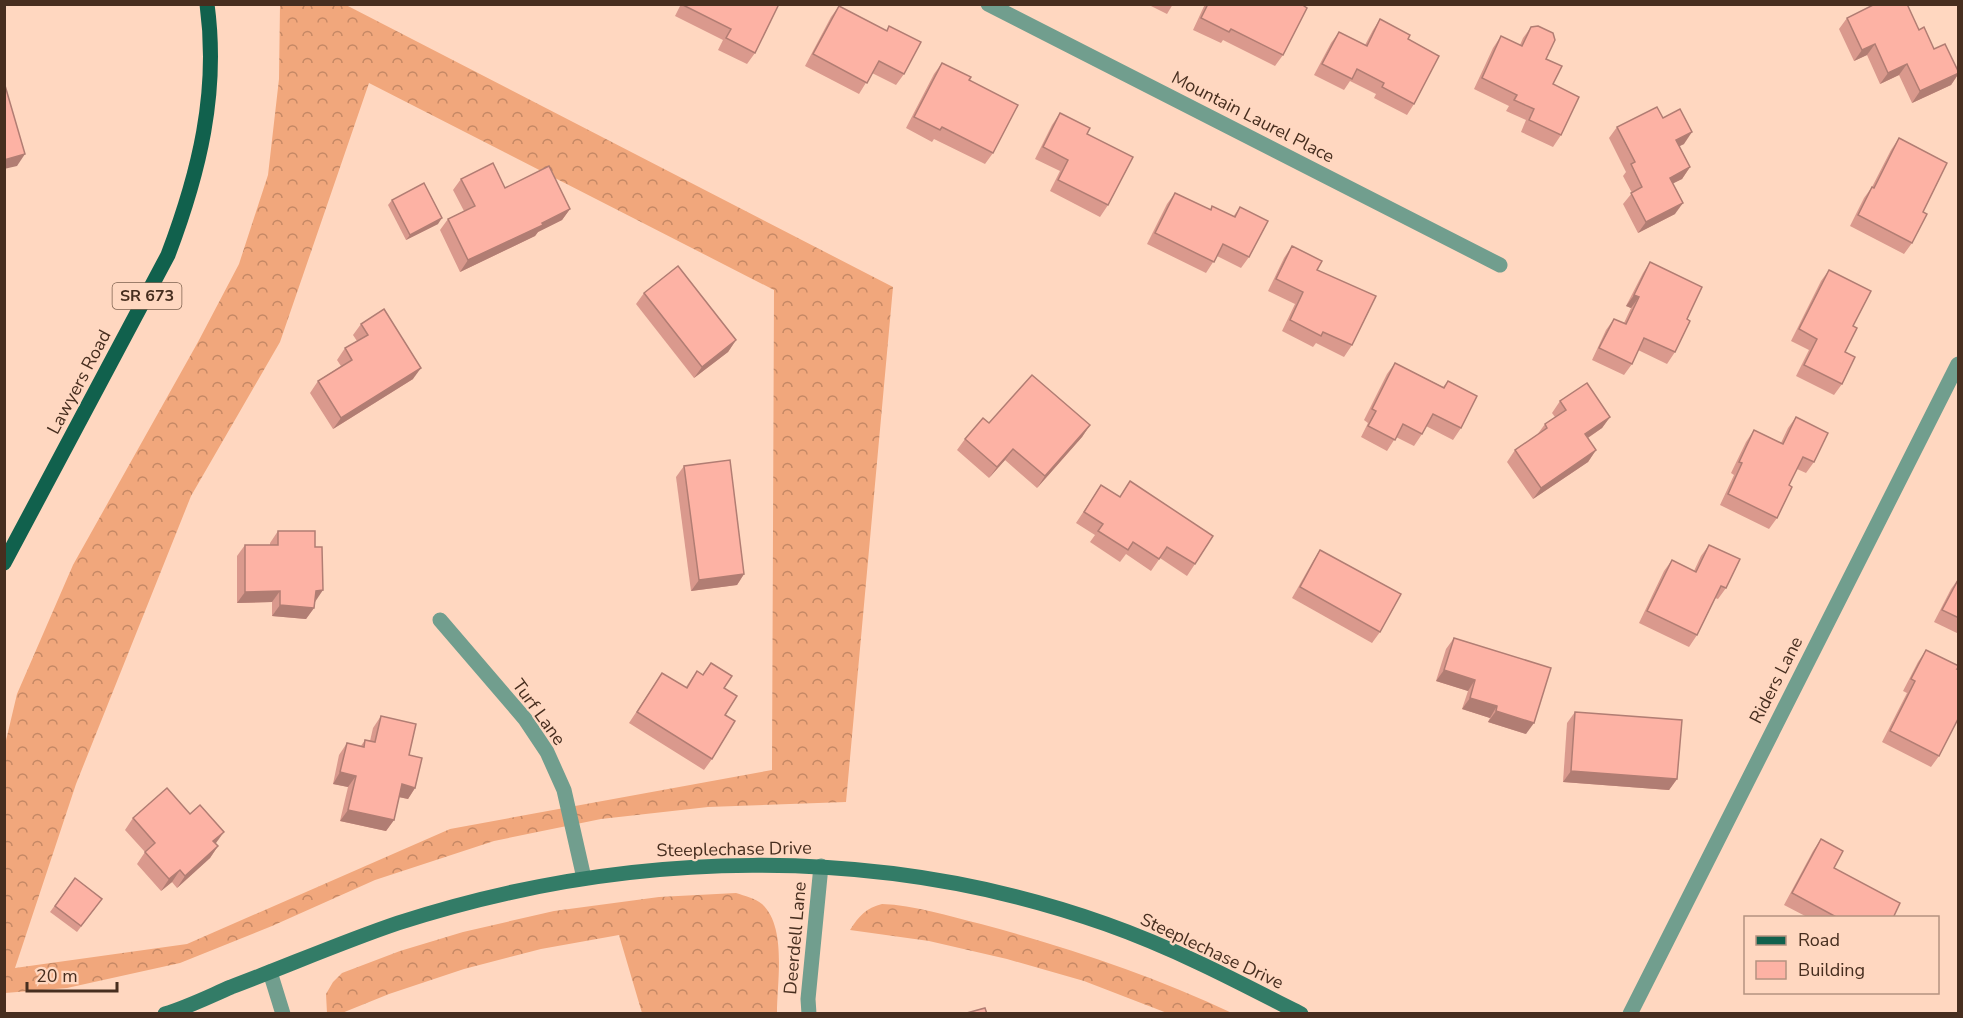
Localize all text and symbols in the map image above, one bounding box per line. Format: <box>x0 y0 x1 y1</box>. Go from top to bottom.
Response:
street label: Mountain Laurel Place <box>1167 65 1339 169</box>
road number: SR 673 <box>112 283 182 309</box>
street label: Lawyers Road <box>41 326 117 438</box>
street label: Riders Lane <box>1744 632 1808 728</box>
street label: Turf Lane <box>507 674 571 750</box>
street label: Steeplechase Drive <box>656 836 812 862</box>
street label: Deerdell Lane <box>778 881 812 995</box>
street label: Steeplechase Drive <box>1137 907 1287 995</box>
legend <box>1744 916 1939 994</box>
text: Road <box>1798 928 1840 952</box>
scale bar <box>27 955 117 993</box>
text: Building <box>1798 958 1865 982</box>
text: 20 m <box>36 964 78 988</box>

